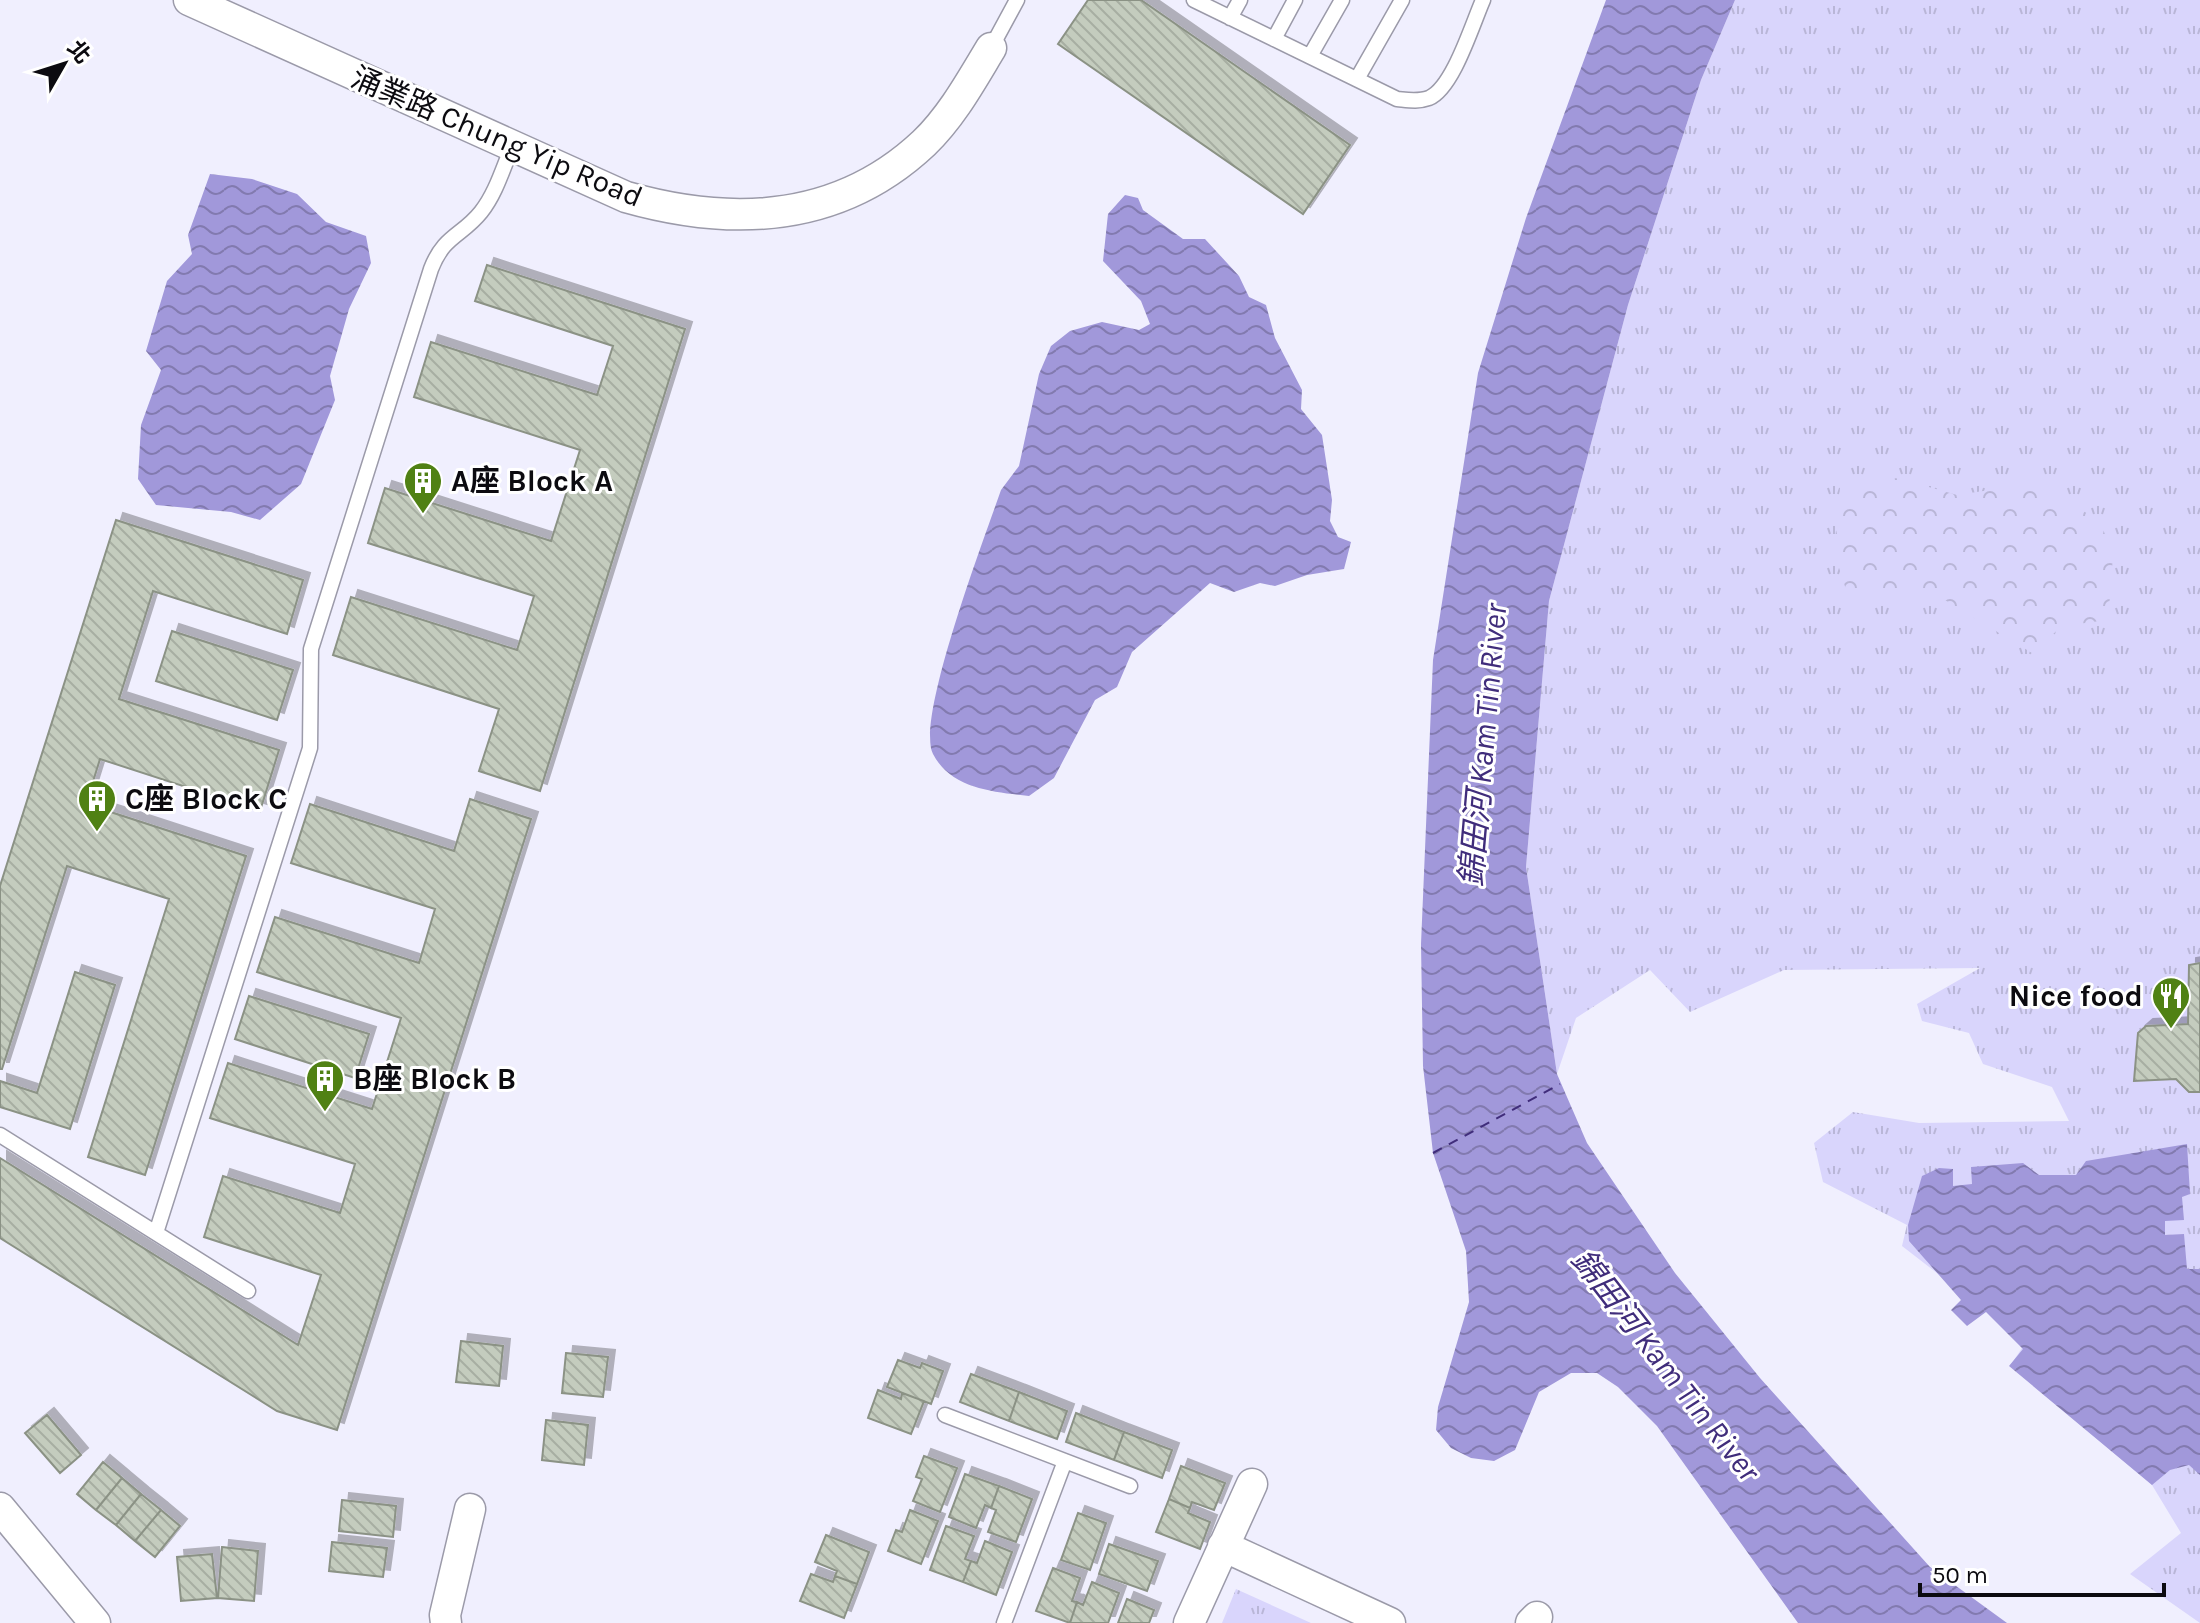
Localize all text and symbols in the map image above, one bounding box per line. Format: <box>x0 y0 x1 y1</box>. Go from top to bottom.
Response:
north arrow <box>24 24 104 104</box>
text: 北 <box>62 35 96 69</box>
street label: 涌業路 Chung Yip Road <box>346 59 648 215</box>
building icon: A座 Block A <box>402 460 444 515</box>
place label: A座 Block A <box>451 463 613 499</box>
water label: 錦田河 Kam Tin River <box>1453 601 1514 888</box>
building icon: C座 Block C <box>76 778 118 833</box>
place label: C座 Block C <box>125 781 287 817</box>
restaurant icon: Nice food <box>2150 975 2192 1030</box>
place label: Nice food <box>2009 978 2143 1014</box>
building icon: B座 Block B <box>304 1058 346 1113</box>
place label: B座 Block B <box>353 1061 516 1097</box>
water label: 錦田河 Kam Tin River <box>1564 1242 1768 1489</box>
scale bar <box>1920 1547 2164 1597</box>
text: 50 m <box>1932 1561 1988 1589</box>

